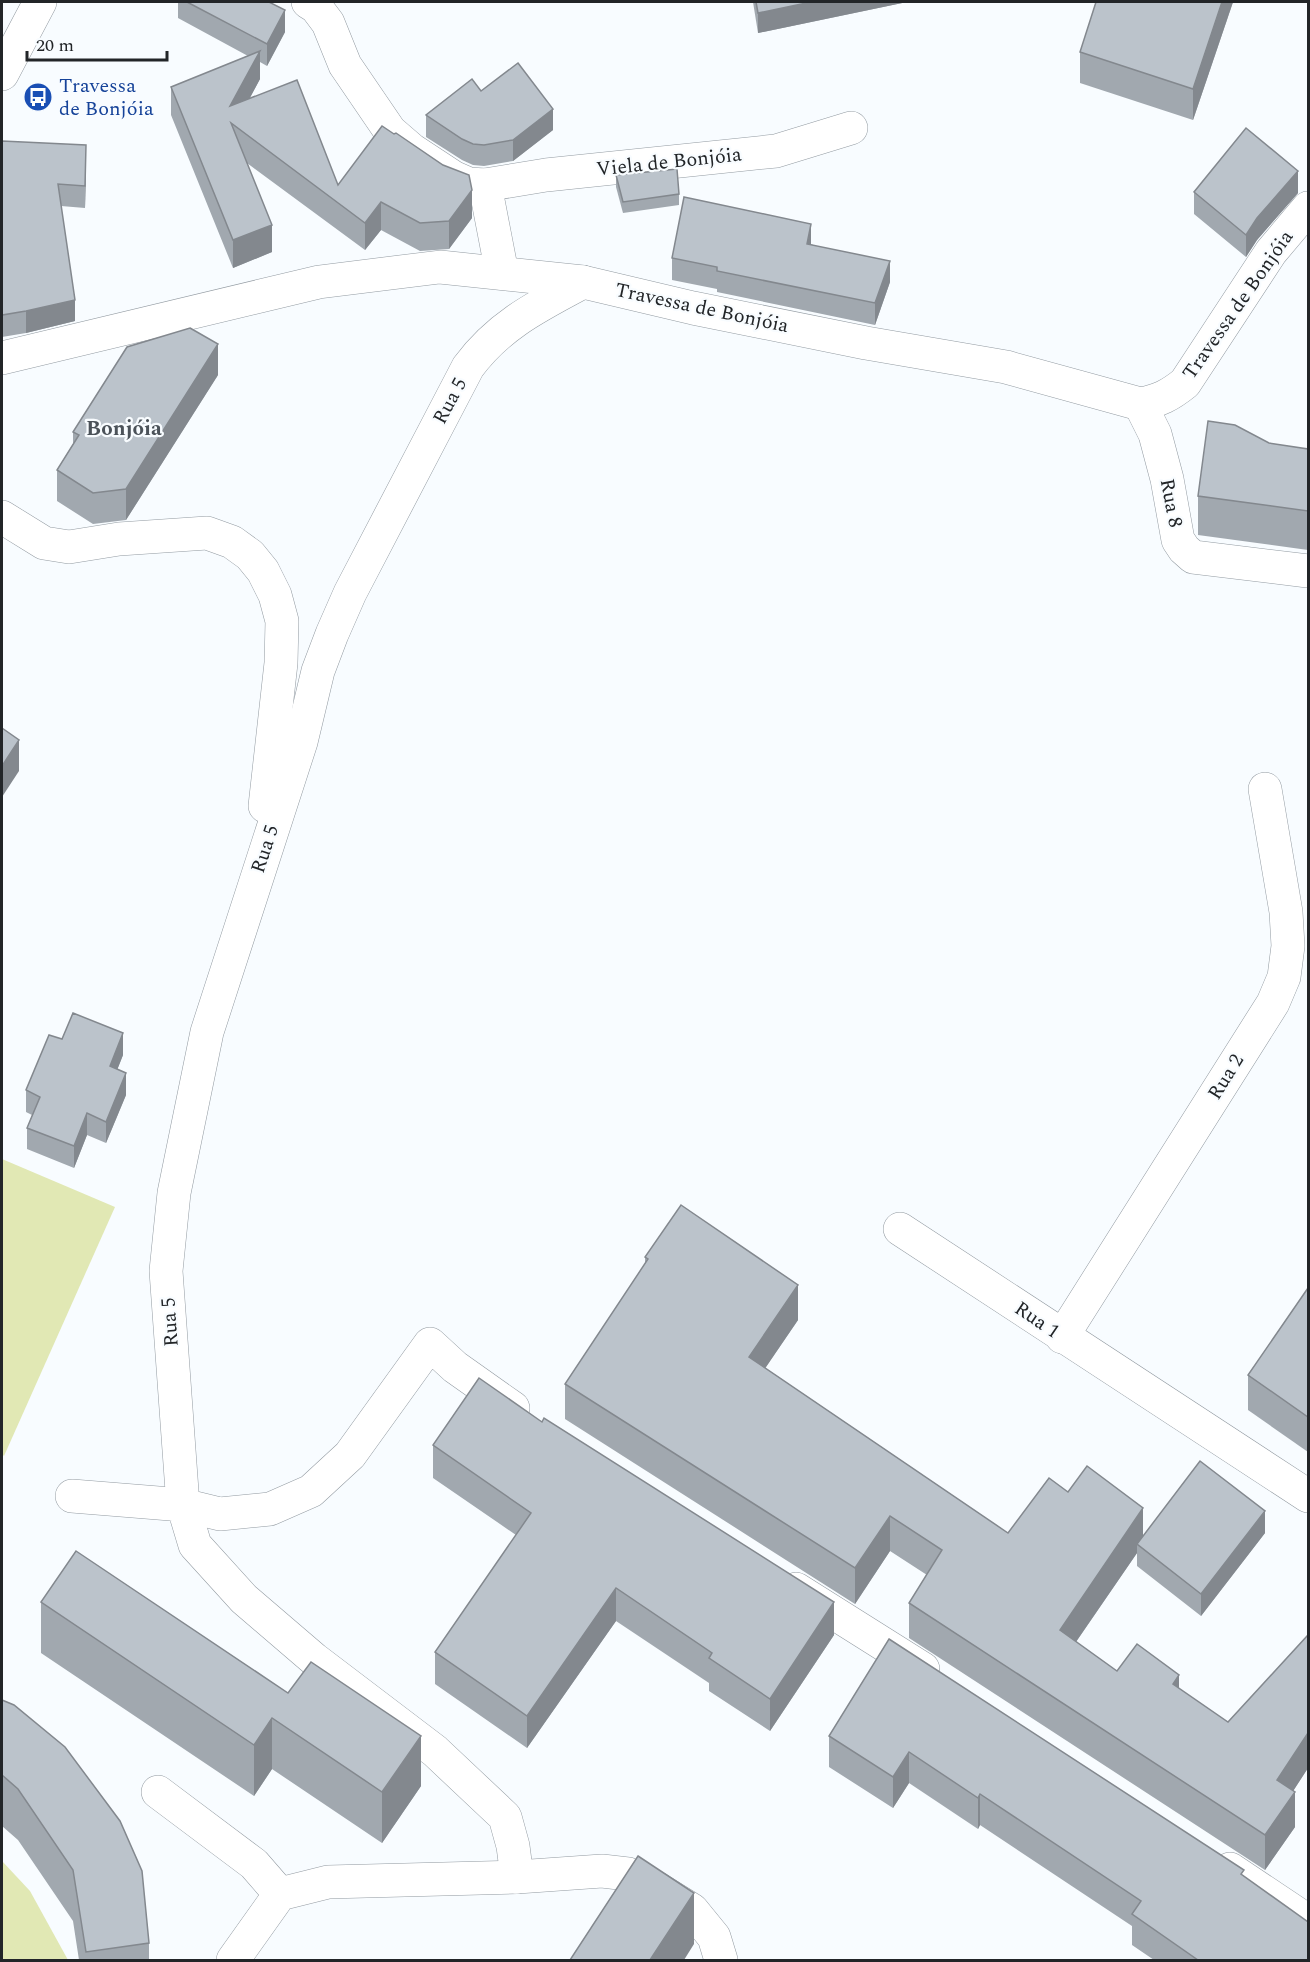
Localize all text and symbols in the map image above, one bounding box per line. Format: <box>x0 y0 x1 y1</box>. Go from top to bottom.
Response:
scale bar <box>27 24 166 62</box>
text: 20 m <box>36 32 74 59</box>
place label: Travessa de Bonjóia <box>59 71 154 124</box>
bus stop icon: Travessa de Bonjóia <box>22 81 54 113</box>
street label: Viela de Bonjóia <box>595 139 743 185</box>
street label: Travessa de Bonjóia <box>1175 224 1301 386</box>
street label: Travessa de Bonjóia <box>612 275 792 341</box>
street label: Rua 5 <box>425 372 475 430</box>
district label: Bonjóia <box>86 413 162 445</box>
street label: Rua 8 <box>1152 476 1190 530</box>
street label: Rua 5 <box>243 821 287 877</box>
street label: Rua 2 <box>1200 1048 1252 1106</box>
street label: Rua 1 <box>1008 1294 1066 1346</box>
street label: Rua 5 <box>153 1296 187 1348</box>

